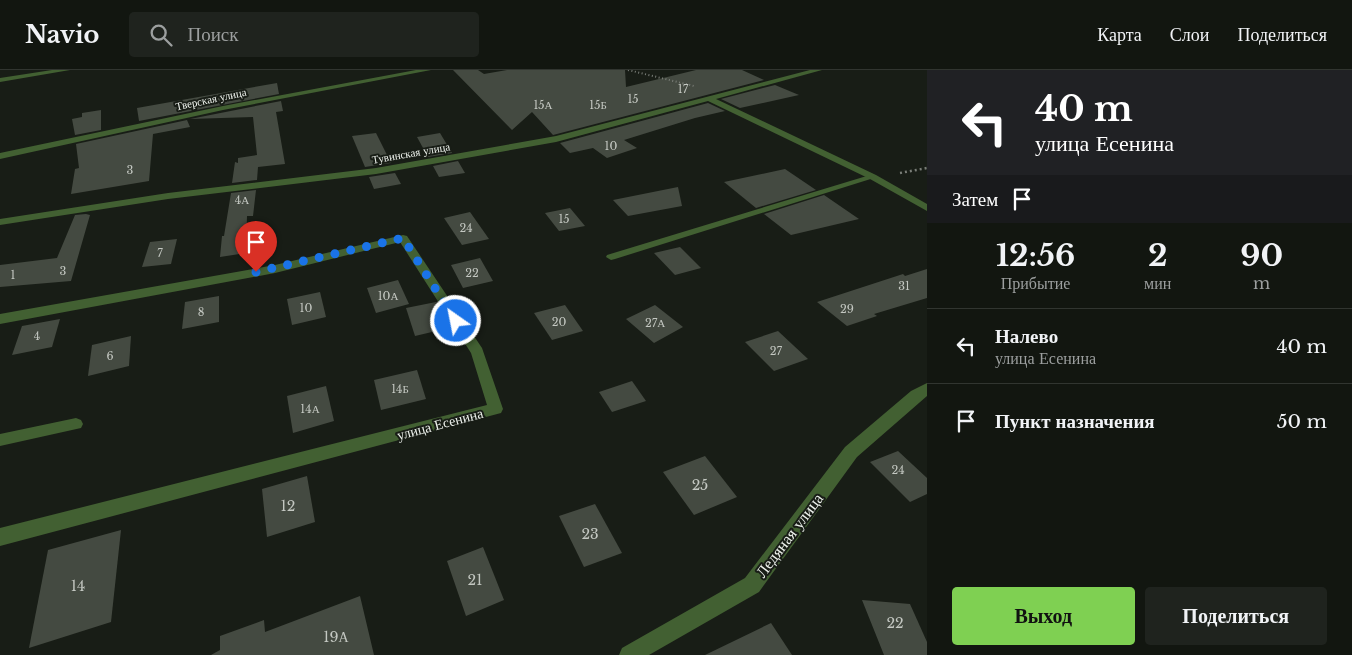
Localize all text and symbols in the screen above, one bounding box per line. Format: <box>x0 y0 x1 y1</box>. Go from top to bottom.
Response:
search box <box>129 12 479 57</box>
text: Navio <box>25 20 99 49</box>
icon: search <box>147 21 175 49</box>
text: Поиск <box>187 23 239 46</box>
text: Карта <box>1097 24 1142 46</box>
text: Слои <box>1170 24 1209 46</box>
text: Поделиться <box>1237 24 1327 46</box>
house number: 17 <box>678 82 689 96</box>
street label: Тверская улица <box>174 85 248 113</box>
text: 40 m <box>1035 87 1133 130</box>
icon: left <box>952 90 1017 155</box>
house number: 15 <box>627 92 639 106</box>
house number: 15А <box>533 98 553 112</box>
house number: 15Б <box>589 98 607 112</box>
text: улица Есенина <box>1035 130 1174 157</box>
street label: Тувинская улица <box>371 139 451 167</box>
house number: 10 <box>605 139 618 153</box>
house number: 3 <box>127 163 134 177</box>
icon: arrive <box>1008 185 1036 213</box>
text: Затем <box>952 188 998 211</box>
house number: 4А <box>235 193 249 207</box>
house number: 15 <box>558 212 570 226</box>
pin <box>235 221 277 272</box>
house number: 24 <box>459 221 473 235</box>
icon: arrive <box>242 228 270 256</box>
text: 12:56 <box>996 237 1075 274</box>
text: 2 <box>1148 237 1167 274</box>
text: 90 <box>1240 237 1283 274</box>
house number: 7 <box>157 246 163 260</box>
house number: 3 <box>60 264 67 278</box>
house number: 22 <box>465 266 479 280</box>
house number: 1 <box>11 268 16 282</box>
text: Прибытие <box>1001 273 1070 293</box>
text: мин <box>1144 273 1171 293</box>
text: m <box>1253 273 1270 293</box>
house number: 31 <box>898 279 910 293</box>
house number: 10А <box>378 289 398 303</box>
position arrow <box>429 294 481 346</box>
house number: 10 <box>300 301 313 315</box>
house number: 29 <box>840 302 854 316</box>
house number: 8 <box>198 305 204 319</box>
house number: 20 <box>552 315 566 329</box>
house number: 27А <box>645 316 665 330</box>
text: Налево <box>995 325 1058 348</box>
house number: 4 <box>34 329 40 343</box>
icon: left <box>952 332 980 360</box>
text: 40 m <box>1276 335 1327 358</box>
house number: 27 <box>770 344 783 358</box>
text: улица Есенина <box>995 348 1096 368</box>
house number: 6 <box>106 349 114 363</box>
house number: 14Б <box>391 382 409 396</box>
house number: 14А <box>300 402 320 416</box>
street label: улица Есенина <box>395 404 486 444</box>
icon: arrive <box>952 407 980 435</box>
text: Пункт назначения <box>995 410 1155 433</box>
text: 50 m <box>1277 410 1327 433</box>
house number: 24 <box>891 463 905 477</box>
house number: 25 <box>692 476 708 494</box>
street label: Ледяная улица <box>751 489 827 581</box>
house number: 12 <box>281 497 295 515</box>
house number: 23 <box>581 525 599 543</box>
house number: 21 <box>468 571 482 589</box>
house number: 14 <box>71 577 85 595</box>
button: Выход <box>952 587 1135 645</box>
button: Поделиться <box>1145 587 1327 645</box>
house number: 22 <box>886 614 904 632</box>
house number: 19А <box>323 628 350 646</box>

